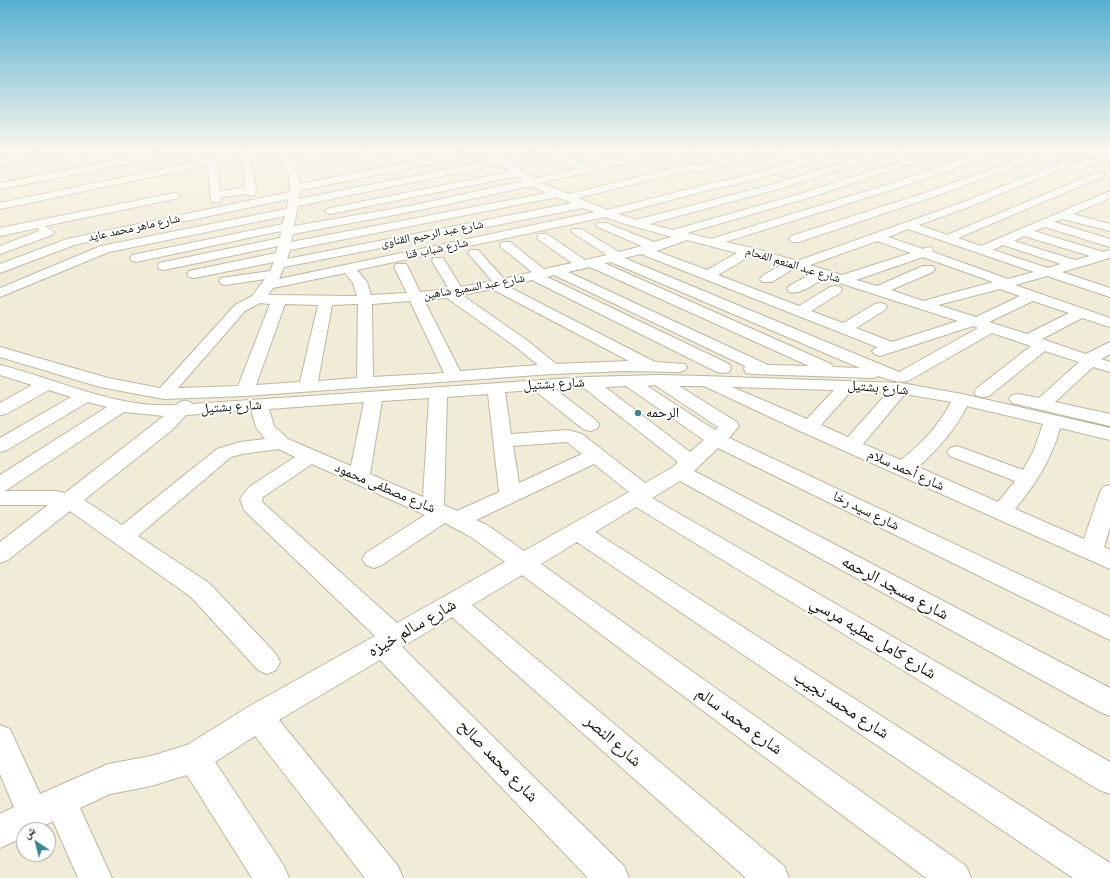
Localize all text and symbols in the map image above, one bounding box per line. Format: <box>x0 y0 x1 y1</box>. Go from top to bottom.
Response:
street label: شارع ماهر محمد عايد <box>87 211 181 245</box>
street label: شارع عبد الرحيم القناوى <box>379 217 485 251</box>
street label: شارع شباب قنا <box>404 235 470 263</box>
street label: شارع عبد المنعم الفحام <box>744 244 842 286</box>
street label: شارع عبد السميع شاهين <box>422 271 526 303</box>
street label: شارع بشتيل <box>523 374 585 394</box>
street label: شارع بشتيل <box>847 377 909 399</box>
street label: شارع بشتيل <box>200 396 262 418</box>
place label: الرحمه <box>646 405 679 421</box>
marker: الرحمه <box>633 408 643 418</box>
street label: شارع أحمد سلام <box>865 446 947 494</box>
street label: شارع مصطفى محمود <box>332 459 438 517</box>
street label: شارع سيد رخا <box>830 488 902 534</box>
street label: شارع مسجد الرحمه <box>838 551 952 625</box>
street label: شارع كامل عطيه مرسي <box>806 592 940 684</box>
street label: شارع سالم خيزه <box>364 594 460 662</box>
street label: شارع محمد نجيب <box>789 666 893 744</box>
street label: شارع محمد سالم <box>692 683 786 759</box>
street label: شارع النصر <box>580 711 646 771</box>
street label: شارع محمد صالح <box>454 716 542 806</box>
north arrow <box>16 822 56 862</box>
text: ش <box>21 824 38 841</box>

